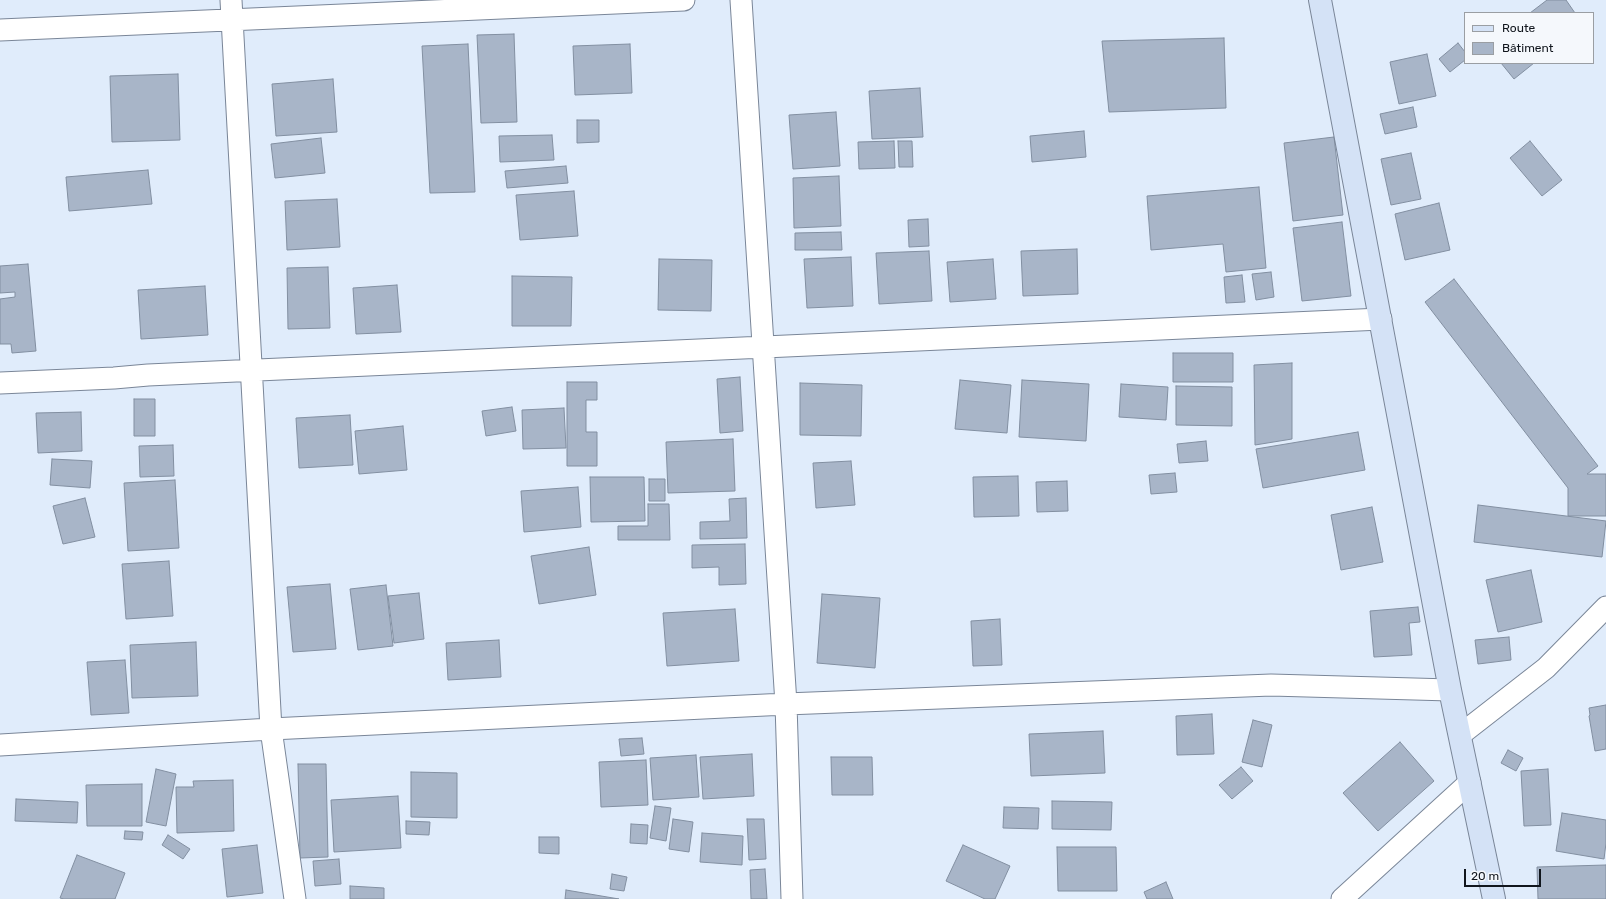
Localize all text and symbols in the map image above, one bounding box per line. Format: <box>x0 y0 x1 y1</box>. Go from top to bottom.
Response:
legend <box>1464 12 1594 64</box>
text: Route <box>1502 21 1535 35</box>
text: Bâtiment <box>1502 41 1553 55</box>
scale bar <box>1466 861 1543 887</box>
text: 20 m <box>1471 869 1499 883</box>

